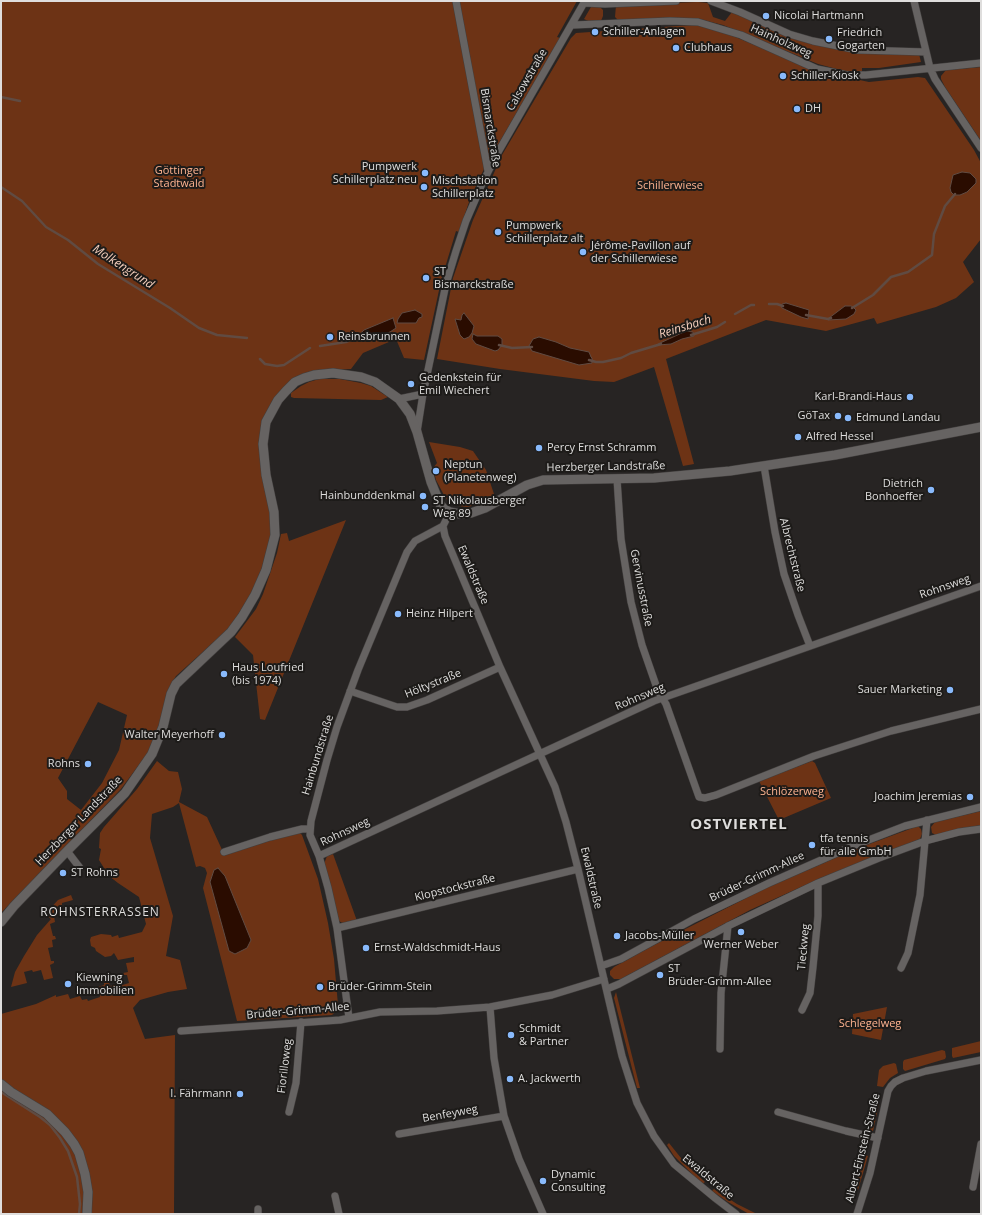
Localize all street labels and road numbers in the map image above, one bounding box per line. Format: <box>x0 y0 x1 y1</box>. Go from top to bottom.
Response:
street label: Hainholzweg <box>748 22 814 60</box>
street label: Calsowstraße <box>504 47 550 113</box>
street label: Bismarckstraße <box>477 88 503 168</box>
street label: Herzberger Landstraße <box>546 459 666 475</box>
street label: Albrechtstraße <box>776 517 808 593</box>
street label: Ewaldstraße <box>455 543 491 607</box>
street label: Gervinusstraße <box>627 548 655 628</box>
street label: Rohnsweg <box>918 572 972 602</box>
street label: Höltystraße <box>403 667 463 701</box>
street label: Rohnsweg <box>613 681 667 713</box>
street label: Hainbundstraße <box>299 713 337 797</box>
street label: Herzberger Landstraße <box>33 774 125 868</box>
street label: Rohnsweg <box>318 815 372 849</box>
street label: Ewaldstraße <box>577 846 605 910</box>
street label: Brüder-Grimm-Allee <box>707 849 807 905</box>
street label: Klopstockstraße <box>413 872 497 904</box>
street label: Tieckweg <box>795 923 813 971</box>
street label: Brüder-Grimm-Allee <box>246 1000 350 1022</box>
street label: Fiorilloweg <box>275 1038 295 1094</box>
street label: Albert-Einstein-Straße <box>843 1092 883 1204</box>
street label: Benfeyweg <box>421 1103 479 1125</box>
street label: Ewaldstraße <box>680 1152 736 1202</box>

